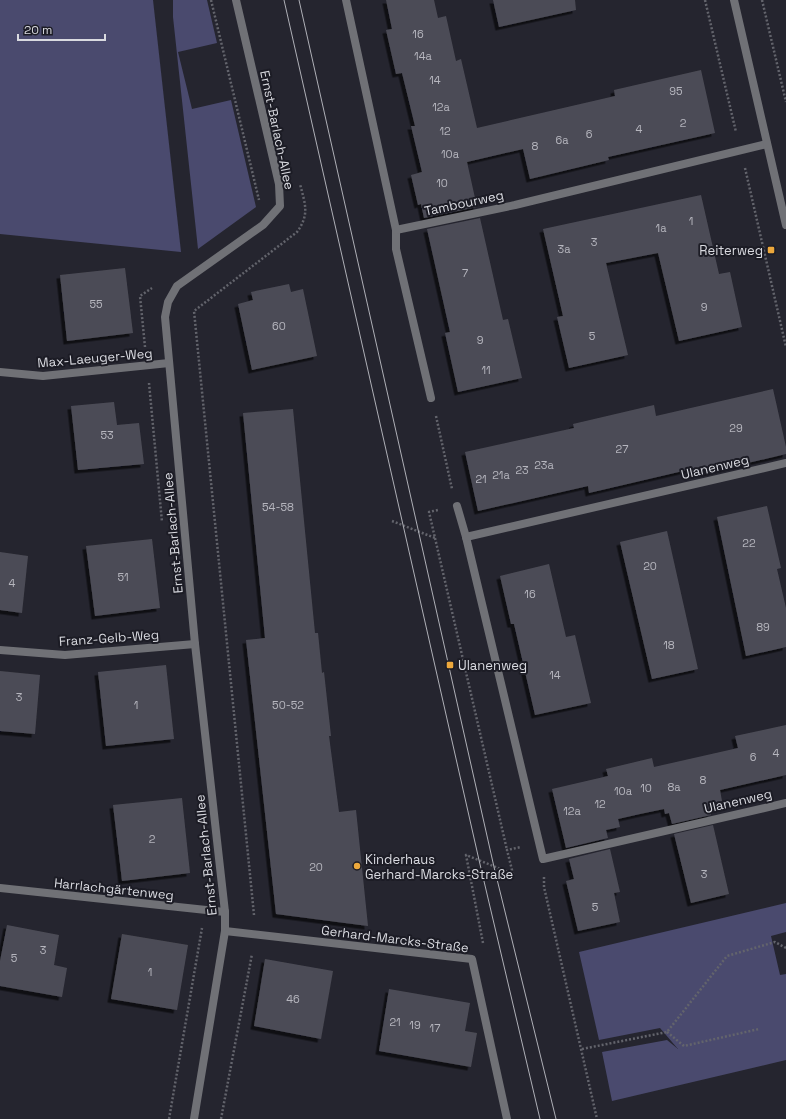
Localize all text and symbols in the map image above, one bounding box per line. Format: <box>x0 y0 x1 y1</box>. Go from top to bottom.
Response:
scale bar <box>18 16 105 42</box>
text: 20 m <box>24 22 52 38</box>
house number: 16 <box>412 27 424 41</box>
house number: 14a <box>414 49 433 63</box>
street label: Ernst-Barlach-Allee <box>256 69 298 191</box>
house number: 14 <box>429 73 441 87</box>
house number: 95 <box>669 84 683 98</box>
house number: 12a <box>432 100 450 114</box>
house number: 2 <box>680 116 687 130</box>
house number: 4 <box>636 122 643 136</box>
house number: 12 <box>439 124 451 138</box>
house number: 6 <box>586 127 593 141</box>
house number: 6a <box>555 133 569 147</box>
house number: 8 <box>532 139 539 153</box>
house number: 10a <box>441 147 460 161</box>
house number: 10 <box>436 176 448 190</box>
street label: Tambourweg <box>423 186 505 220</box>
house number: 1 <box>689 214 693 228</box>
house number: 1a <box>656 221 667 235</box>
house number: 3 <box>591 235 598 249</box>
house number: 3a <box>558 242 571 256</box>
place label: Reiterweg <box>699 242 763 259</box>
marker: Reiterweg <box>766 245 776 255</box>
house number: 7 <box>462 266 468 280</box>
house number: 55 <box>89 297 103 311</box>
house number: 9 <box>701 300 708 314</box>
house number: 60 <box>272 319 286 333</box>
house number: 5 <box>589 329 596 343</box>
house number: 9 <box>477 333 484 347</box>
street label: Max-Laeuger-Weg <box>37 344 153 372</box>
house number: 11 <box>481 363 491 377</box>
house number: 29 <box>729 421 743 435</box>
house number: 53 <box>100 428 114 442</box>
house number: 27 <box>616 442 628 456</box>
street label: Ulanenweg <box>679 451 751 483</box>
house number: 23a <box>534 458 554 472</box>
house number: 23 <box>515 463 529 477</box>
house number: 21a <box>492 468 510 482</box>
street label: Ernst-Barlach-Allee <box>159 472 187 594</box>
house number: 21 <box>475 472 487 486</box>
house number: 54-58 <box>262 500 294 514</box>
house number: 22 <box>742 536 756 550</box>
house number: 20 <box>643 559 657 573</box>
house number: 51 <box>117 570 129 584</box>
house number: 4 <box>9 576 16 590</box>
house number: 16 <box>524 587 536 601</box>
house number: 89 <box>756 620 770 634</box>
street label: Franz-Gelb-Weg <box>58 626 160 650</box>
house number: 18 <box>663 638 675 652</box>
place label: Ulanenweg <box>458 657 527 674</box>
marker: Ulanenweg <box>445 660 455 670</box>
house number: 14 <box>549 668 561 682</box>
house number: 3 <box>16 690 23 704</box>
house number: 1 <box>134 698 138 712</box>
house number: 50-52 <box>272 698 304 712</box>
house number: 4 <box>773 746 780 760</box>
house number: 6 <box>750 750 757 764</box>
house number: 8 <box>700 773 707 787</box>
house number: 8a <box>667 780 681 794</box>
house number: 10 <box>640 781 652 795</box>
house number: 10a <box>614 784 633 798</box>
street label: Ulanenweg <box>702 785 774 817</box>
street label: Ernst-Barlach-Allee <box>191 794 221 916</box>
house number: 12 <box>594 797 606 811</box>
house number: 12a <box>563 804 581 818</box>
house number: 2 <box>149 832 156 846</box>
place label: Kinderhaus Gerhard-Marcks-Straße <box>365 851 513 883</box>
house number: 20 <box>309 860 323 874</box>
marker: Kinderhaus Gerhard-Marcks-Straße <box>352 861 362 871</box>
house number: 3 <box>701 867 708 881</box>
street label: Harrlachgärtenweg <box>53 874 175 904</box>
house number: 5 <box>592 900 599 914</box>
street label: Gerhard-Marcks-Straße <box>320 922 470 956</box>
house number: 3 <box>40 943 47 957</box>
house number: 5 <box>11 951 18 965</box>
house number: 1 <box>148 965 152 979</box>
house number: 46 <box>286 992 300 1006</box>
house number: 21 <box>389 1015 401 1029</box>
house number: 19 <box>409 1018 421 1032</box>
house number: 17 <box>430 1021 440 1035</box>

